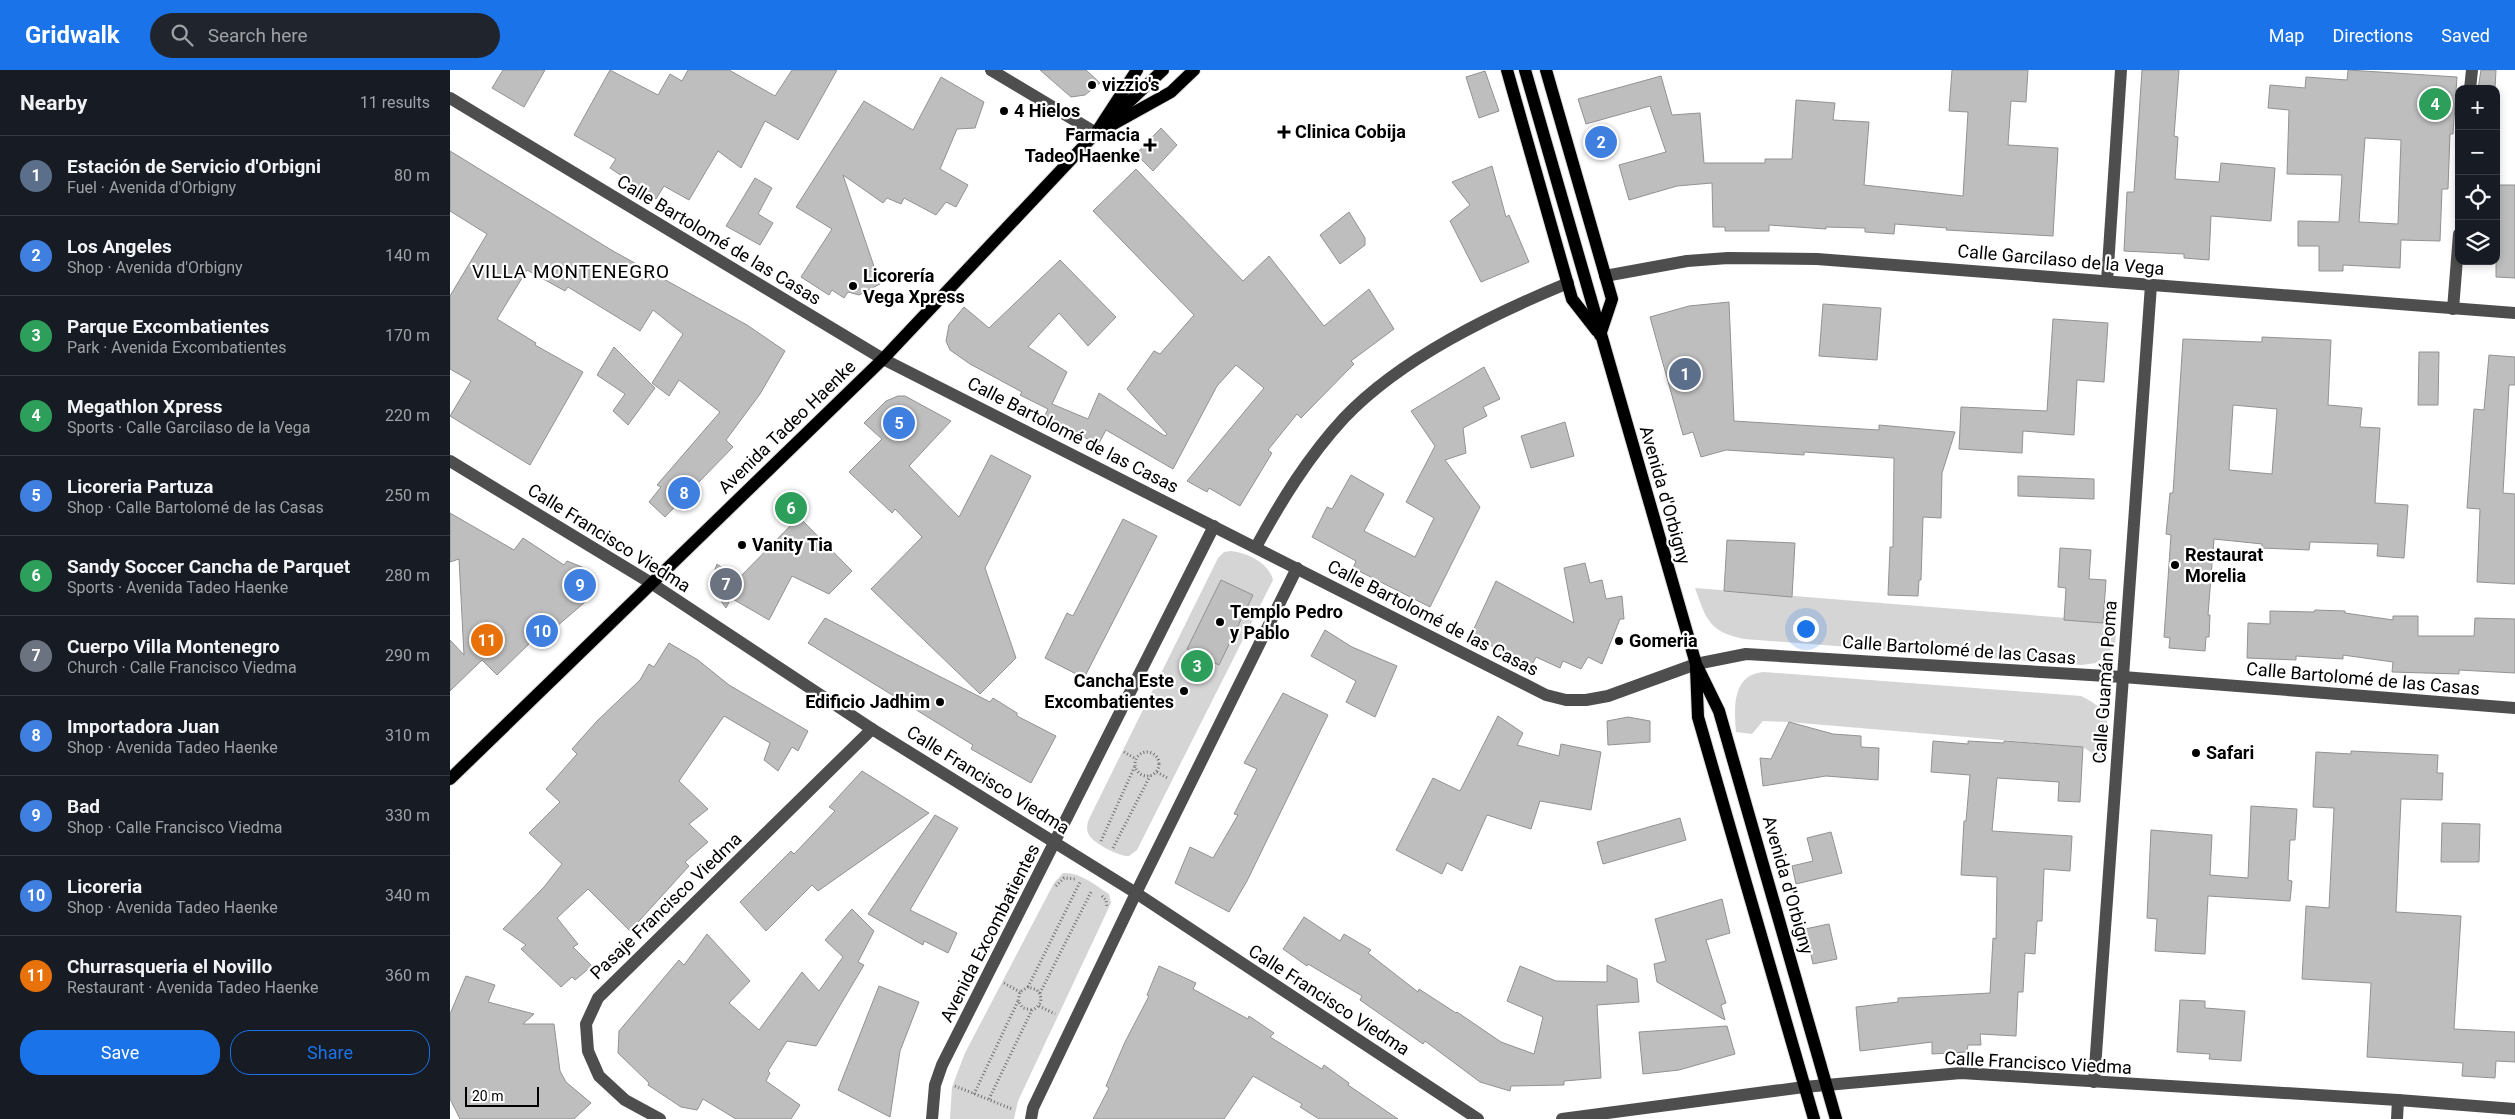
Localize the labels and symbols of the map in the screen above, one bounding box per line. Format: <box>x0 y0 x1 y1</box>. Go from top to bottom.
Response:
place label: vizzio's <box>1102 74 1160 95</box>
marker: vizzio's <box>1086 79 1098 91</box>
pin: 4 <box>2419 85 2451 123</box>
place label: 4 Hielos <box>1014 100 1080 121</box>
marker: 4 Hielos <box>998 105 1010 117</box>
place label: Clinica Cobija <box>1295 121 1406 142</box>
pin: 2 <box>1585 123 1617 161</box>
place label: Farmacia Tadeo Haenke <box>1025 124 1140 166</box>
marker: Clinica Cobija <box>1277 125 1291 139</box>
marker: Farmacia Tadeo Haenke <box>1144 139 1156 151</box>
street label: Calle Bartolomé de las Casas <box>613 170 825 309</box>
street label: Calle Garcilaso de la Vega <box>1957 240 2165 279</box>
district label: VILLA MONTENEGRO <box>472 260 670 283</box>
place label: Licorería Vega Xpress <box>863 265 965 307</box>
marker: Licorería Vega Xpress <box>847 280 859 292</box>
pin: 1 <box>1669 355 1701 393</box>
street label: Avenida Tadeo Haenke <box>714 356 860 498</box>
street label: Calle Bartolomé de las Casas <box>964 372 1182 497</box>
pin: 5 <box>883 404 915 442</box>
street label: Avenida d'Orbigny <box>1636 423 1695 567</box>
pin: 8 <box>668 474 700 512</box>
street label: Calle Francisco Viedma <box>524 479 694 596</box>
pin: 6 <box>775 489 807 527</box>
place label: Vanity Tia <box>752 534 833 555</box>
marker: Vanity Tia <box>736 539 748 551</box>
place label: Restaurat Morelia <box>2185 544 2263 586</box>
street label: Calle Bartolomé de las Casas <box>1324 555 1542 680</box>
marker: Restaurat Morelia <box>2169 559 2181 571</box>
pin: 7 <box>710 565 742 603</box>
pin: 9 <box>564 566 596 604</box>
street label: Calle Guamán Poma <box>2088 600 2121 764</box>
place label: Templo Pedro y Pablo <box>1230 601 1343 643</box>
pin: 10 <box>526 612 558 650</box>
marker: Templo Pedro y Pablo <box>1214 616 1226 628</box>
your location <box>1793 616 1819 642</box>
pin: 11 <box>471 621 503 659</box>
place label: Gomeria <box>1629 630 1698 651</box>
street label: Calle Bartolomé de las Casas <box>1841 631 2077 668</box>
marker: Gomeria <box>1613 635 1625 647</box>
pin: 3 <box>1181 647 1213 685</box>
street label: Calle Bartolomé de las Casas <box>2245 658 2481 699</box>
place label: Cancha Este Excombatientes <box>1044 670 1174 712</box>
marker: Cancha Este Excombatientes <box>1178 685 1190 697</box>
place label: Edificio Jadhim <box>805 691 930 712</box>
marker: Edificio Jadhim <box>934 696 946 708</box>
street label: Calle Francisco Viedma <box>903 721 1073 838</box>
place label: Safari <box>2206 742 2254 763</box>
marker: Safari <box>2190 747 2202 759</box>
street label: Avenida d'Orbigny <box>1759 813 1818 957</box>
street label: Pasaje Francisco Viedma <box>586 828 746 983</box>
street label: Avenida Excombatientes <box>935 840 1044 1025</box>
street label: Calle Francisco Viedma <box>1245 940 1414 1060</box>
street label: Calle Francisco Viedma <box>1944 1047 2132 1078</box>
scale bar <box>465 1084 539 1107</box>

